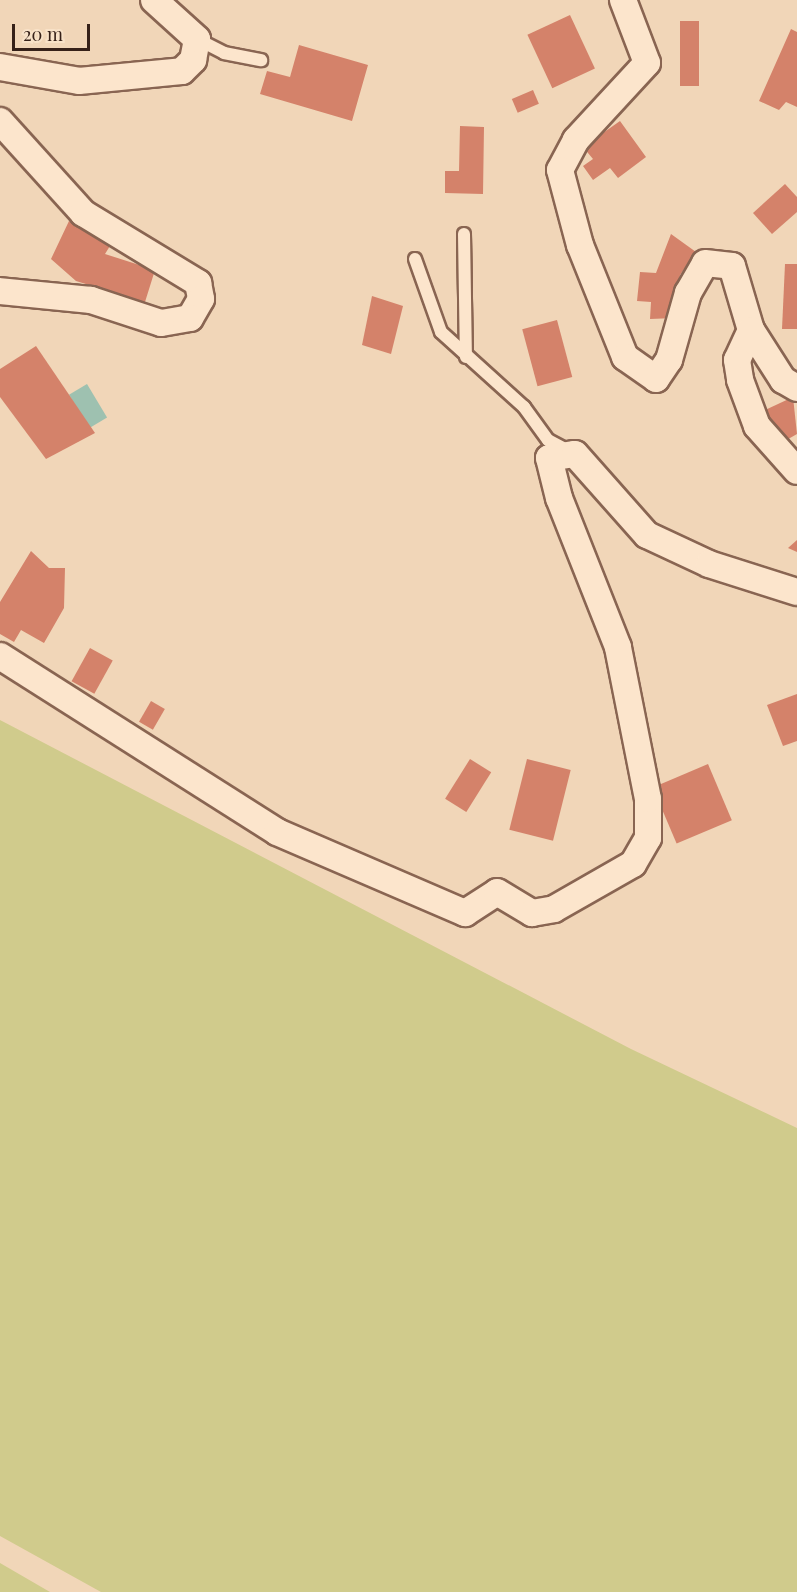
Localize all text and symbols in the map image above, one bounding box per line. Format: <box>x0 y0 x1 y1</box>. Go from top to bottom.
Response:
scale bar <box>15 12 93 50</box>
text: 20 m <box>23 22 63 46</box>

